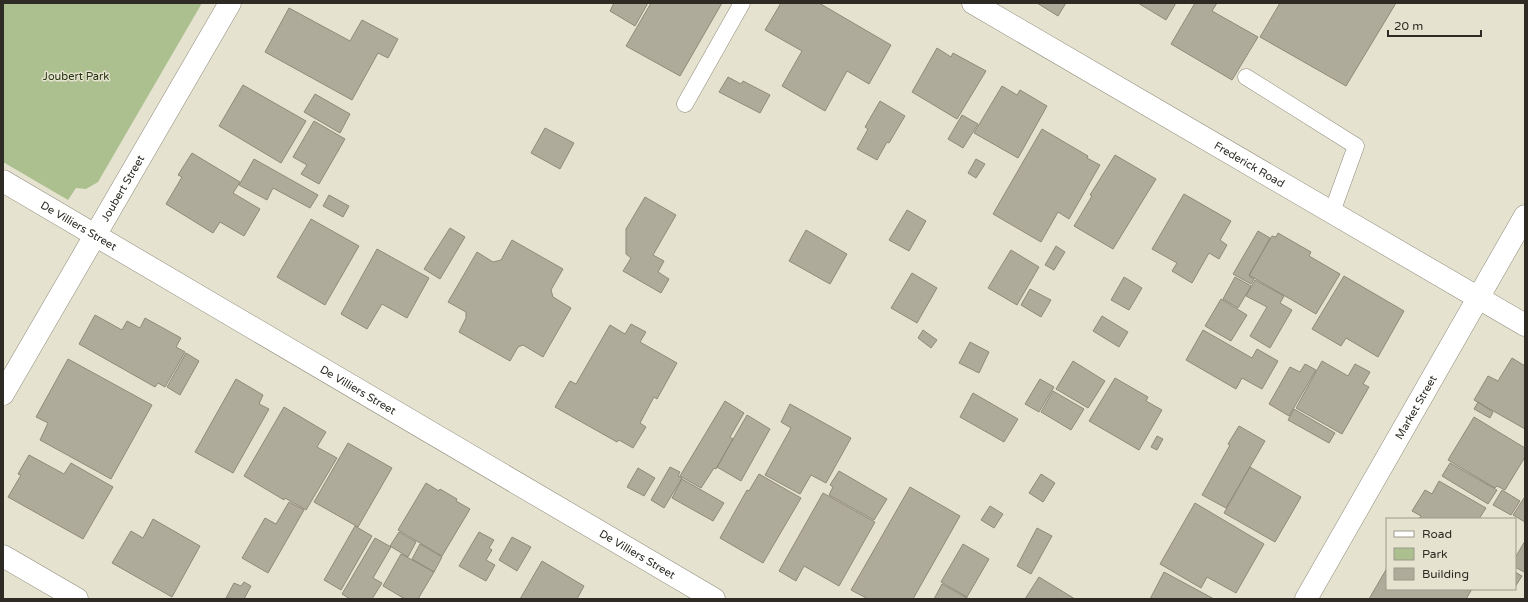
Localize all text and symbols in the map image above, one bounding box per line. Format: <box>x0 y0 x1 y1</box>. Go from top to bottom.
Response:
scale bar <box>1388 12 1481 38</box>
text: 20 m <box>1394 19 1423 33</box>
park label: Joubert Park <box>43 70 109 83</box>
street label: Frederick Road <box>1212 139 1287 190</box>
street label: Joubert Street <box>99 153 147 224</box>
street label: De Villiers Street <box>38 199 119 253</box>
street label: De Villiers Street <box>318 363 398 418</box>
street label: Market Street <box>1393 373 1440 442</box>
legend <box>1386 518 1516 590</box>
street label: De Villiers Street <box>597 527 677 582</box>
text: Road <box>1422 527 1452 541</box>
text: Park <box>1422 547 1448 561</box>
text: Building <box>1422 567 1469 581</box>

